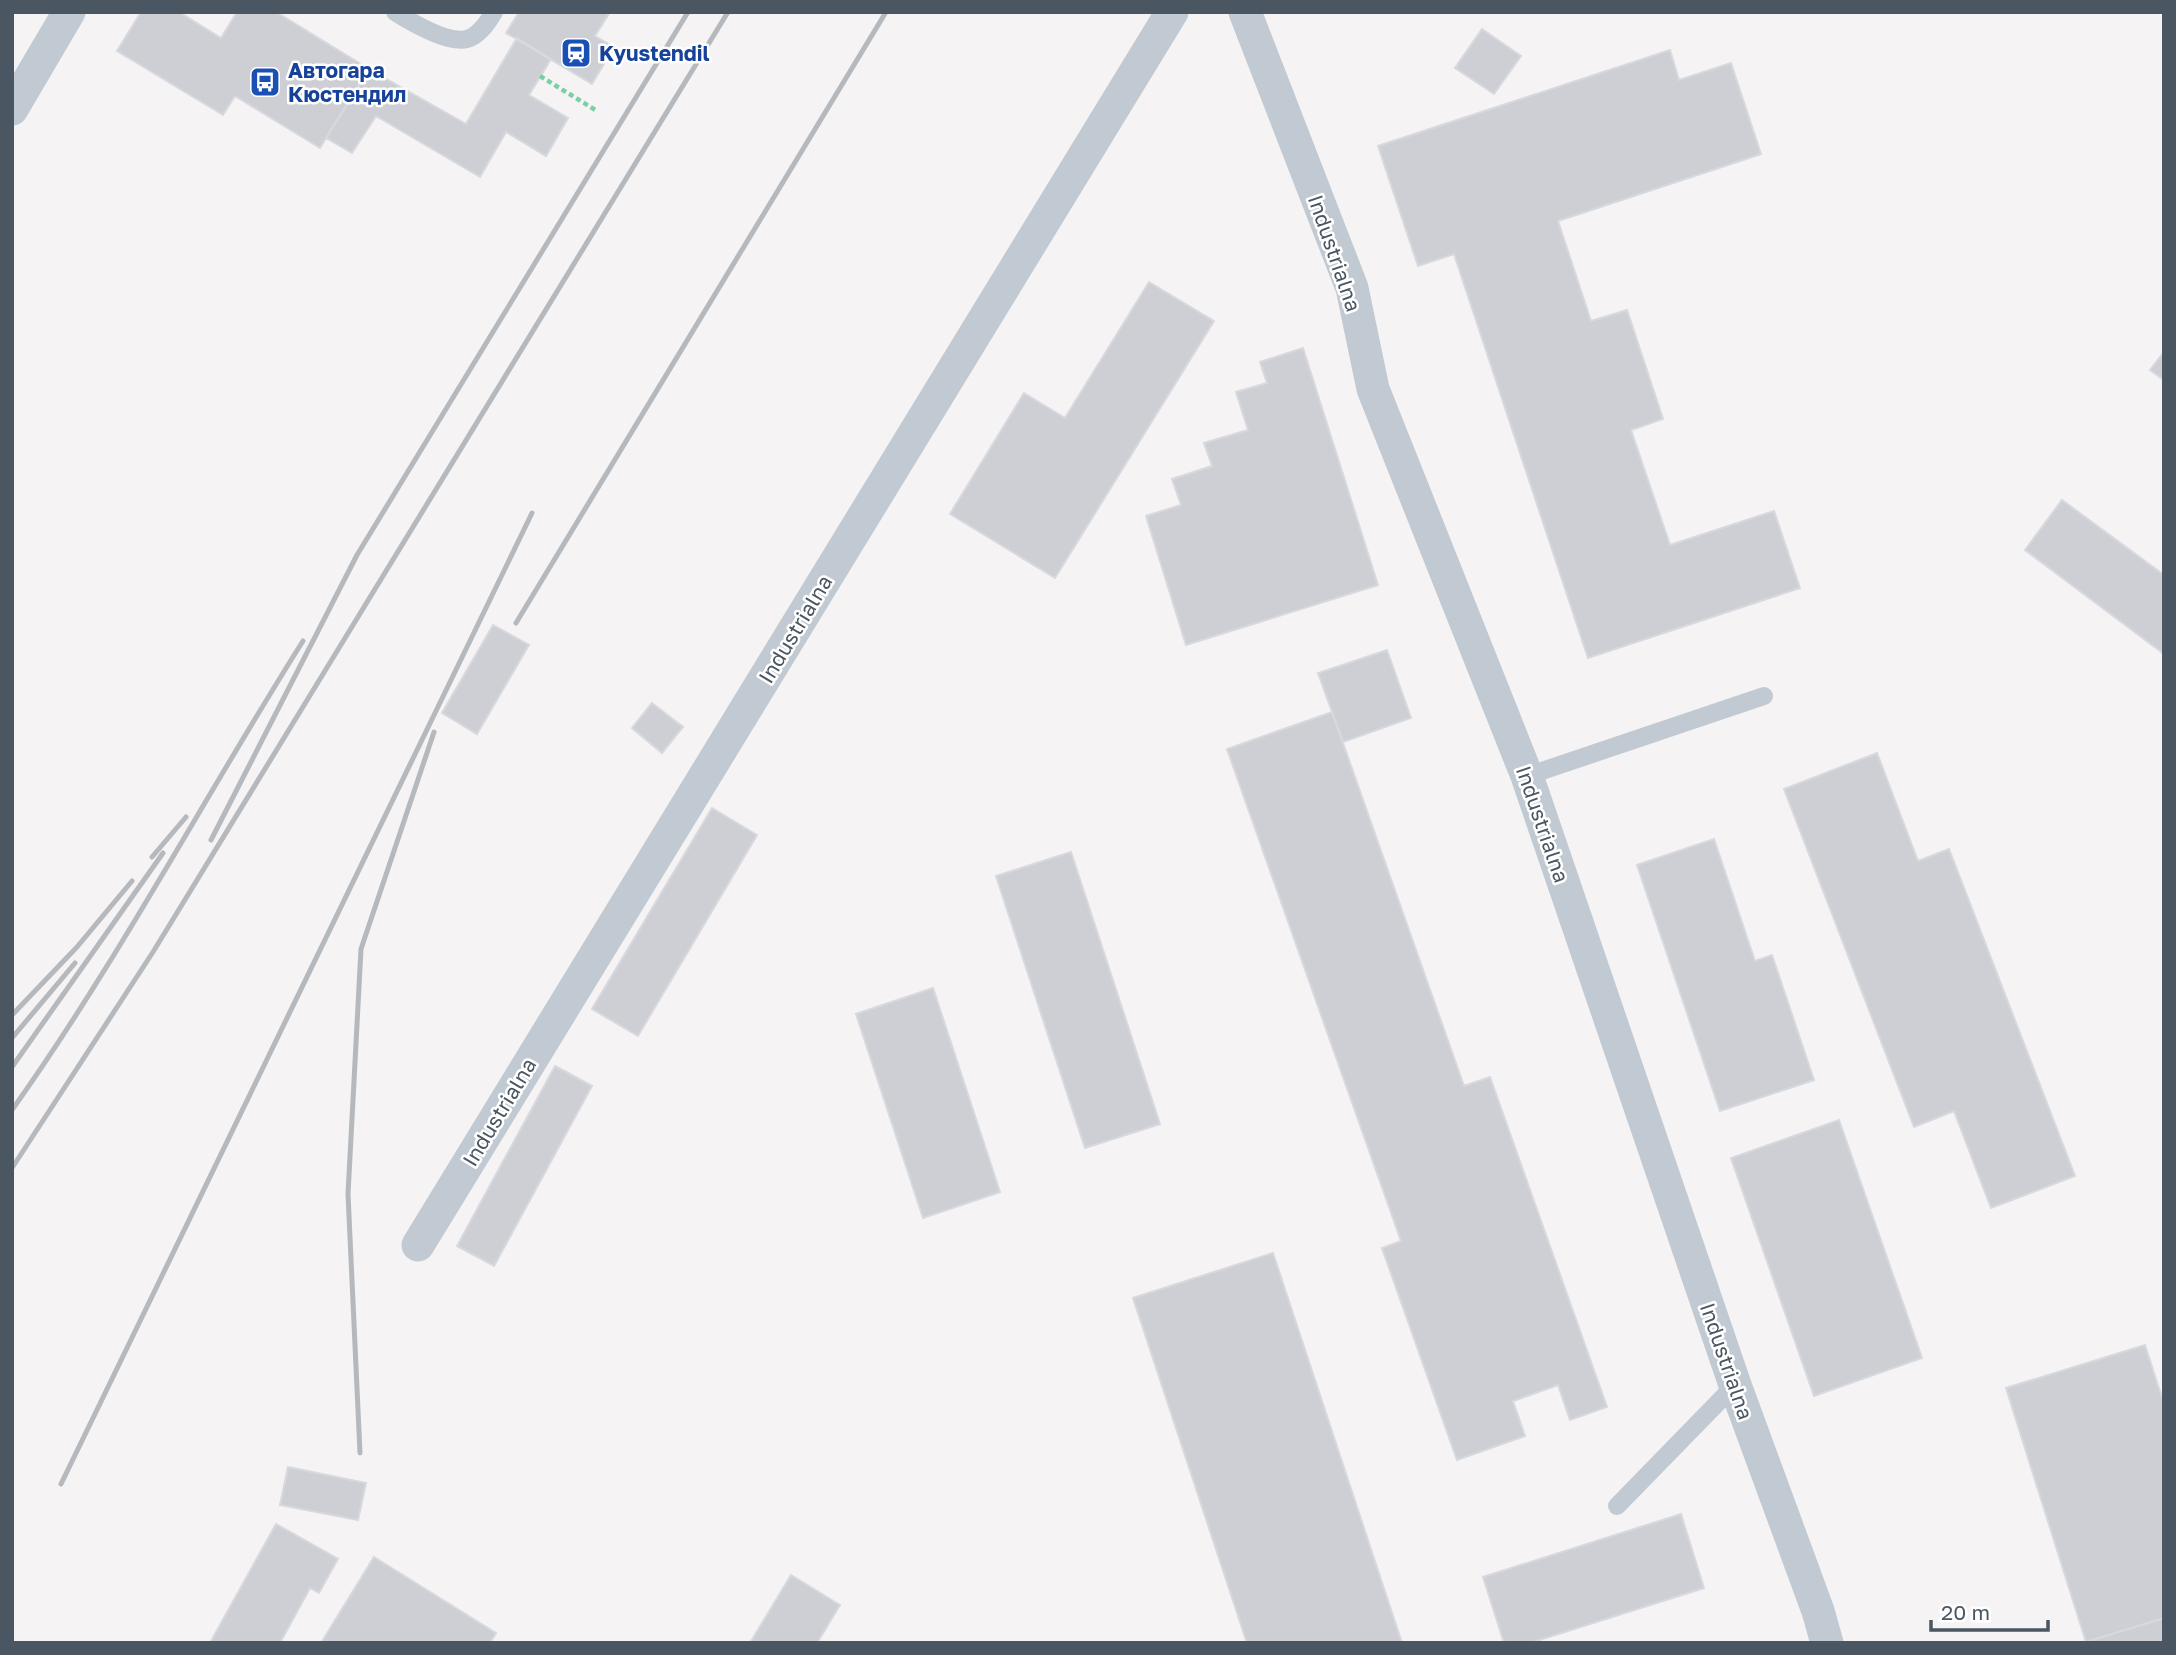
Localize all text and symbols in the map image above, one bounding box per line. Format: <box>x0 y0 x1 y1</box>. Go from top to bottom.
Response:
station icon: Kyustendil <box>559 36 593 70</box>
place label: Kyustendil <box>599 40 709 66</box>
place label: Автогара Кюстендил <box>288 57 406 107</box>
bus stop icon: Автогара Кюстендил <box>248 65 282 99</box>
street label: Industrialna <box>1303 191 1367 315</box>
street label: Industrialna <box>752 570 838 688</box>
street label: Industrialna <box>1511 762 1575 886</box>
street label: Industrialna <box>456 1053 542 1171</box>
street label: Industrialna <box>1695 1299 1759 1423</box>
scale bar <box>1931 1588 2048 1632</box>
text: 20 m <box>1941 1599 1990 1625</box>

